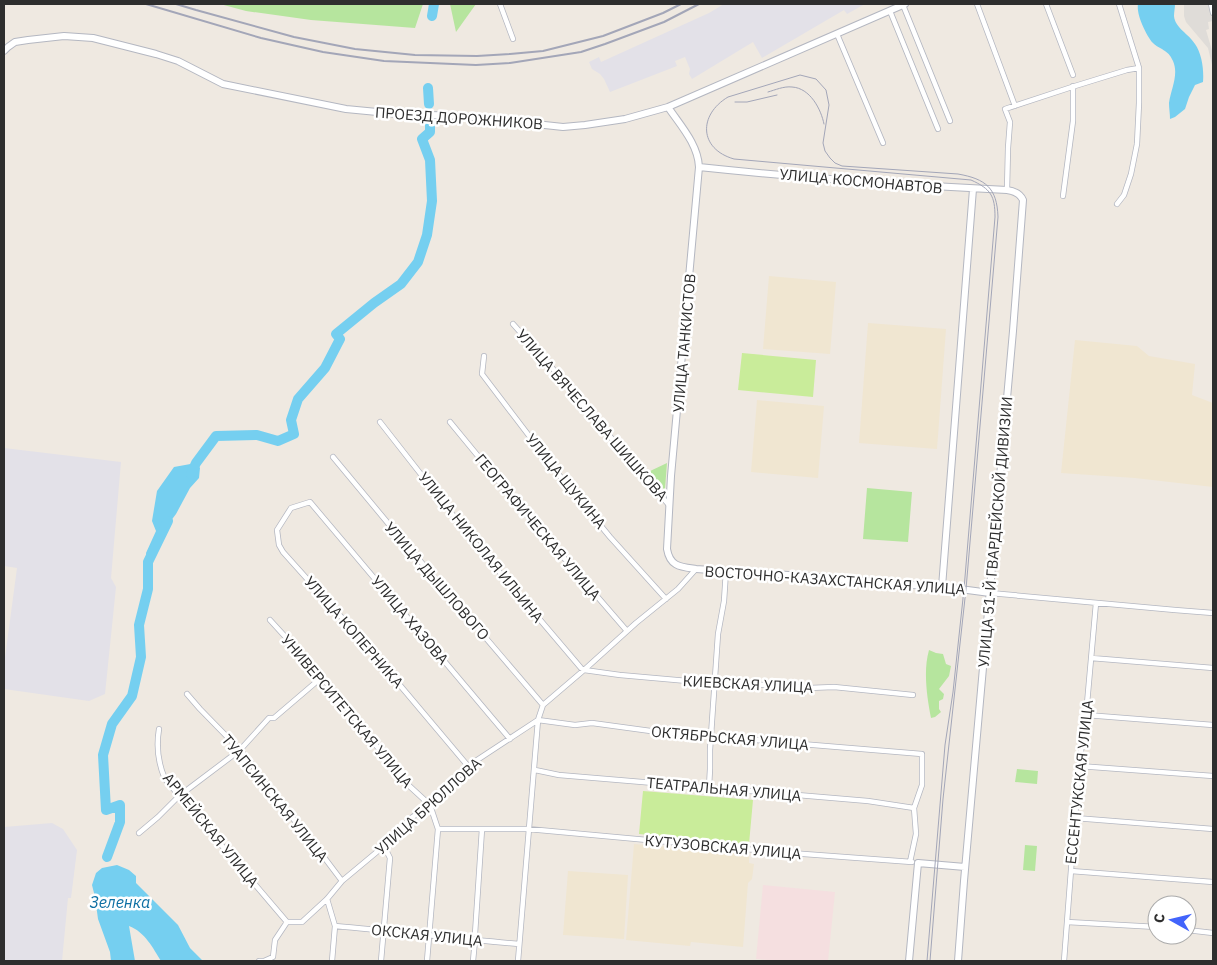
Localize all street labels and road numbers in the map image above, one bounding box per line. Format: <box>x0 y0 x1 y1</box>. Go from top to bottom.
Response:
street label: ПРОЕЗД ДОРОЖНИКОВ <box>374 103 544 133</box>
street label: УЛИЦА КОСМОНАВТОВ <box>779 164 943 198</box>
street label: УЛИЦА ТАНКИСТОВ <box>668 273 700 413</box>
street label: УЛИЦА ВЯЧЕСЛАВА ШИШКОВА <box>512 325 672 505</box>
street label: УЛИЦА 51-Й ГВАРДЕЙСКОЙ ДИВИЗИИ <box>974 396 1016 668</box>
street label: УЛИЦА ЩУКИНА <box>522 429 611 533</box>
street label: ГЕОГРАФИЧЕСКАЯ УЛИЦА <box>471 450 605 604</box>
street label: УЛИЦА НИКОЛАЯ ИЛЬИНА <box>414 468 548 626</box>
street label: УЛИЦА ДЫШЛОВОГО <box>380 518 494 644</box>
street label: ВОСТОЧНО-КАЗАХСТАНСКАЯ УЛИЦА <box>704 561 966 599</box>
street label: УЛИЦА ХАЗОВА <box>367 571 453 669</box>
street label: УЛИЦА КОПЕРНИКА <box>300 572 408 692</box>
street label: УНИВЕРСИТЕТСКАЯ УЛИЦА <box>277 630 417 792</box>
street label: КИЕВСКАЯ УЛИЦА <box>682 671 814 697</box>
street label: ЕССЕНТУКСКАЯ УЛИЦА <box>1061 698 1097 865</box>
street label: ОКТЯБРЬСКАЯ УЛИЦА <box>650 722 810 754</box>
street label: ТУАПСИНСКАЯ УЛИЦА <box>218 730 333 866</box>
street label: УЛИЦА БРЮЛЛОВА <box>371 753 485 859</box>
street label: АРМЕЙСКАЯ УЛИЦА <box>159 769 263 891</box>
street label: ТЕАТРАЛЬНАЯ УЛИЦА <box>646 773 803 805</box>
street label: КУТУЗОВСКАЯ УЛИЦА <box>644 831 803 863</box>
street label: ОКСКАЯ УЛИЦА <box>370 920 484 950</box>

